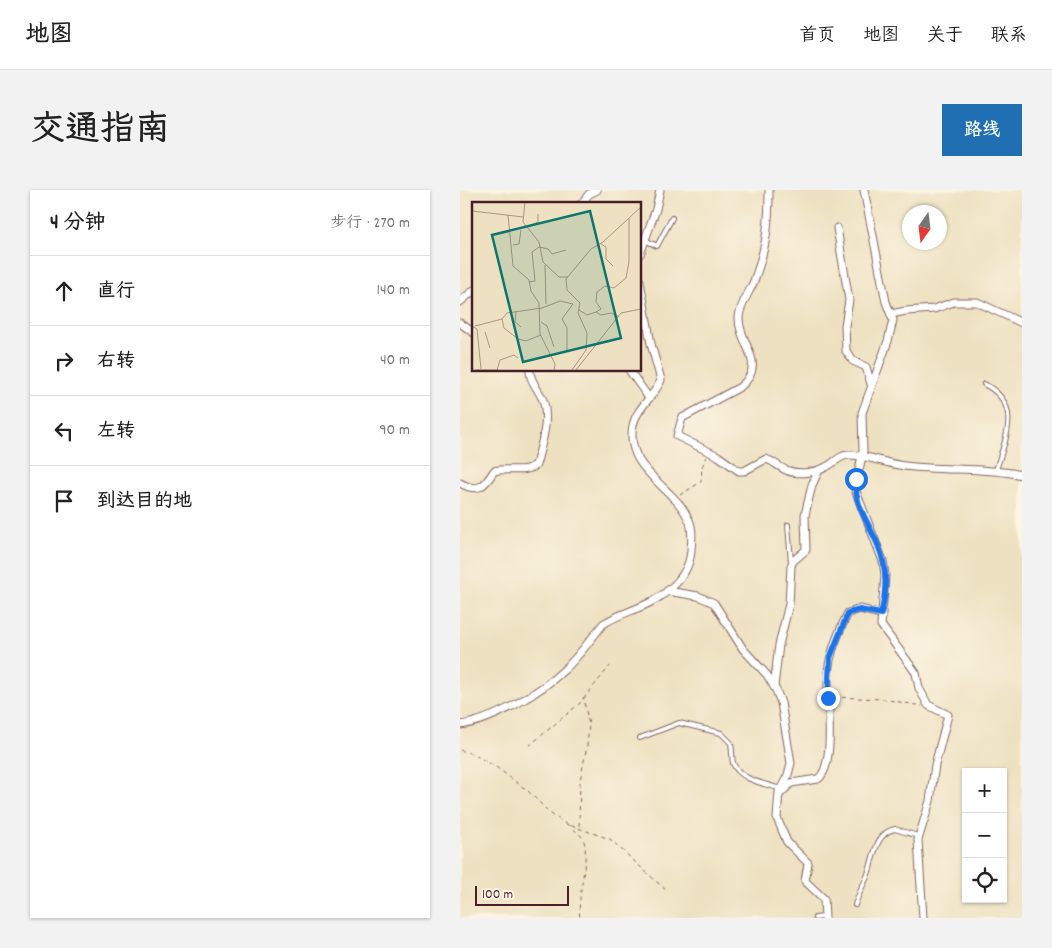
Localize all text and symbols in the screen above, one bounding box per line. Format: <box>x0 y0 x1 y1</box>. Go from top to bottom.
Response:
text: 地图 <box>25 19 73 53</box>
text: 首页 <box>799 24 835 49</box>
text: 地图 <box>863 24 899 49</box>
text: 关于 <box>927 24 963 49</box>
text: 联系 <box>991 24 1027 49</box>
button: 路线 <box>942 104 1022 156</box>
text: 交通指南 <box>30 107 170 157</box>
inset map <box>472 202 641 371</box>
north arrow <box>902 205 947 250</box>
text: 4 分钟 <box>50 209 106 239</box>
text: 步行 · 270 m <box>331 212 410 235</box>
icon: ahead <box>50 277 78 305</box>
text: 直行 <box>97 279 135 306</box>
text: 140 m <box>376 279 410 302</box>
icon: right <box>50 347 78 375</box>
text: 右转 <box>97 349 135 376</box>
text: 40 m <box>380 349 410 372</box>
icon: left <box>50 417 78 445</box>
text: 左转 <box>97 419 135 446</box>
text: 90 m <box>379 419 410 442</box>
route start <box>845 468 868 491</box>
icon: arrive <box>50 487 78 515</box>
text: 到达目的地 <box>97 489 192 516</box>
route end <box>817 687 840 710</box>
map controls <box>962 768 1007 903</box>
button: + <box>962 768 1007 813</box>
button: − <box>962 813 1007 858</box>
button: locate <box>962 858 1007 903</box>
scale bar <box>475 883 569 906</box>
text: 100 m <box>482 885 513 905</box>

